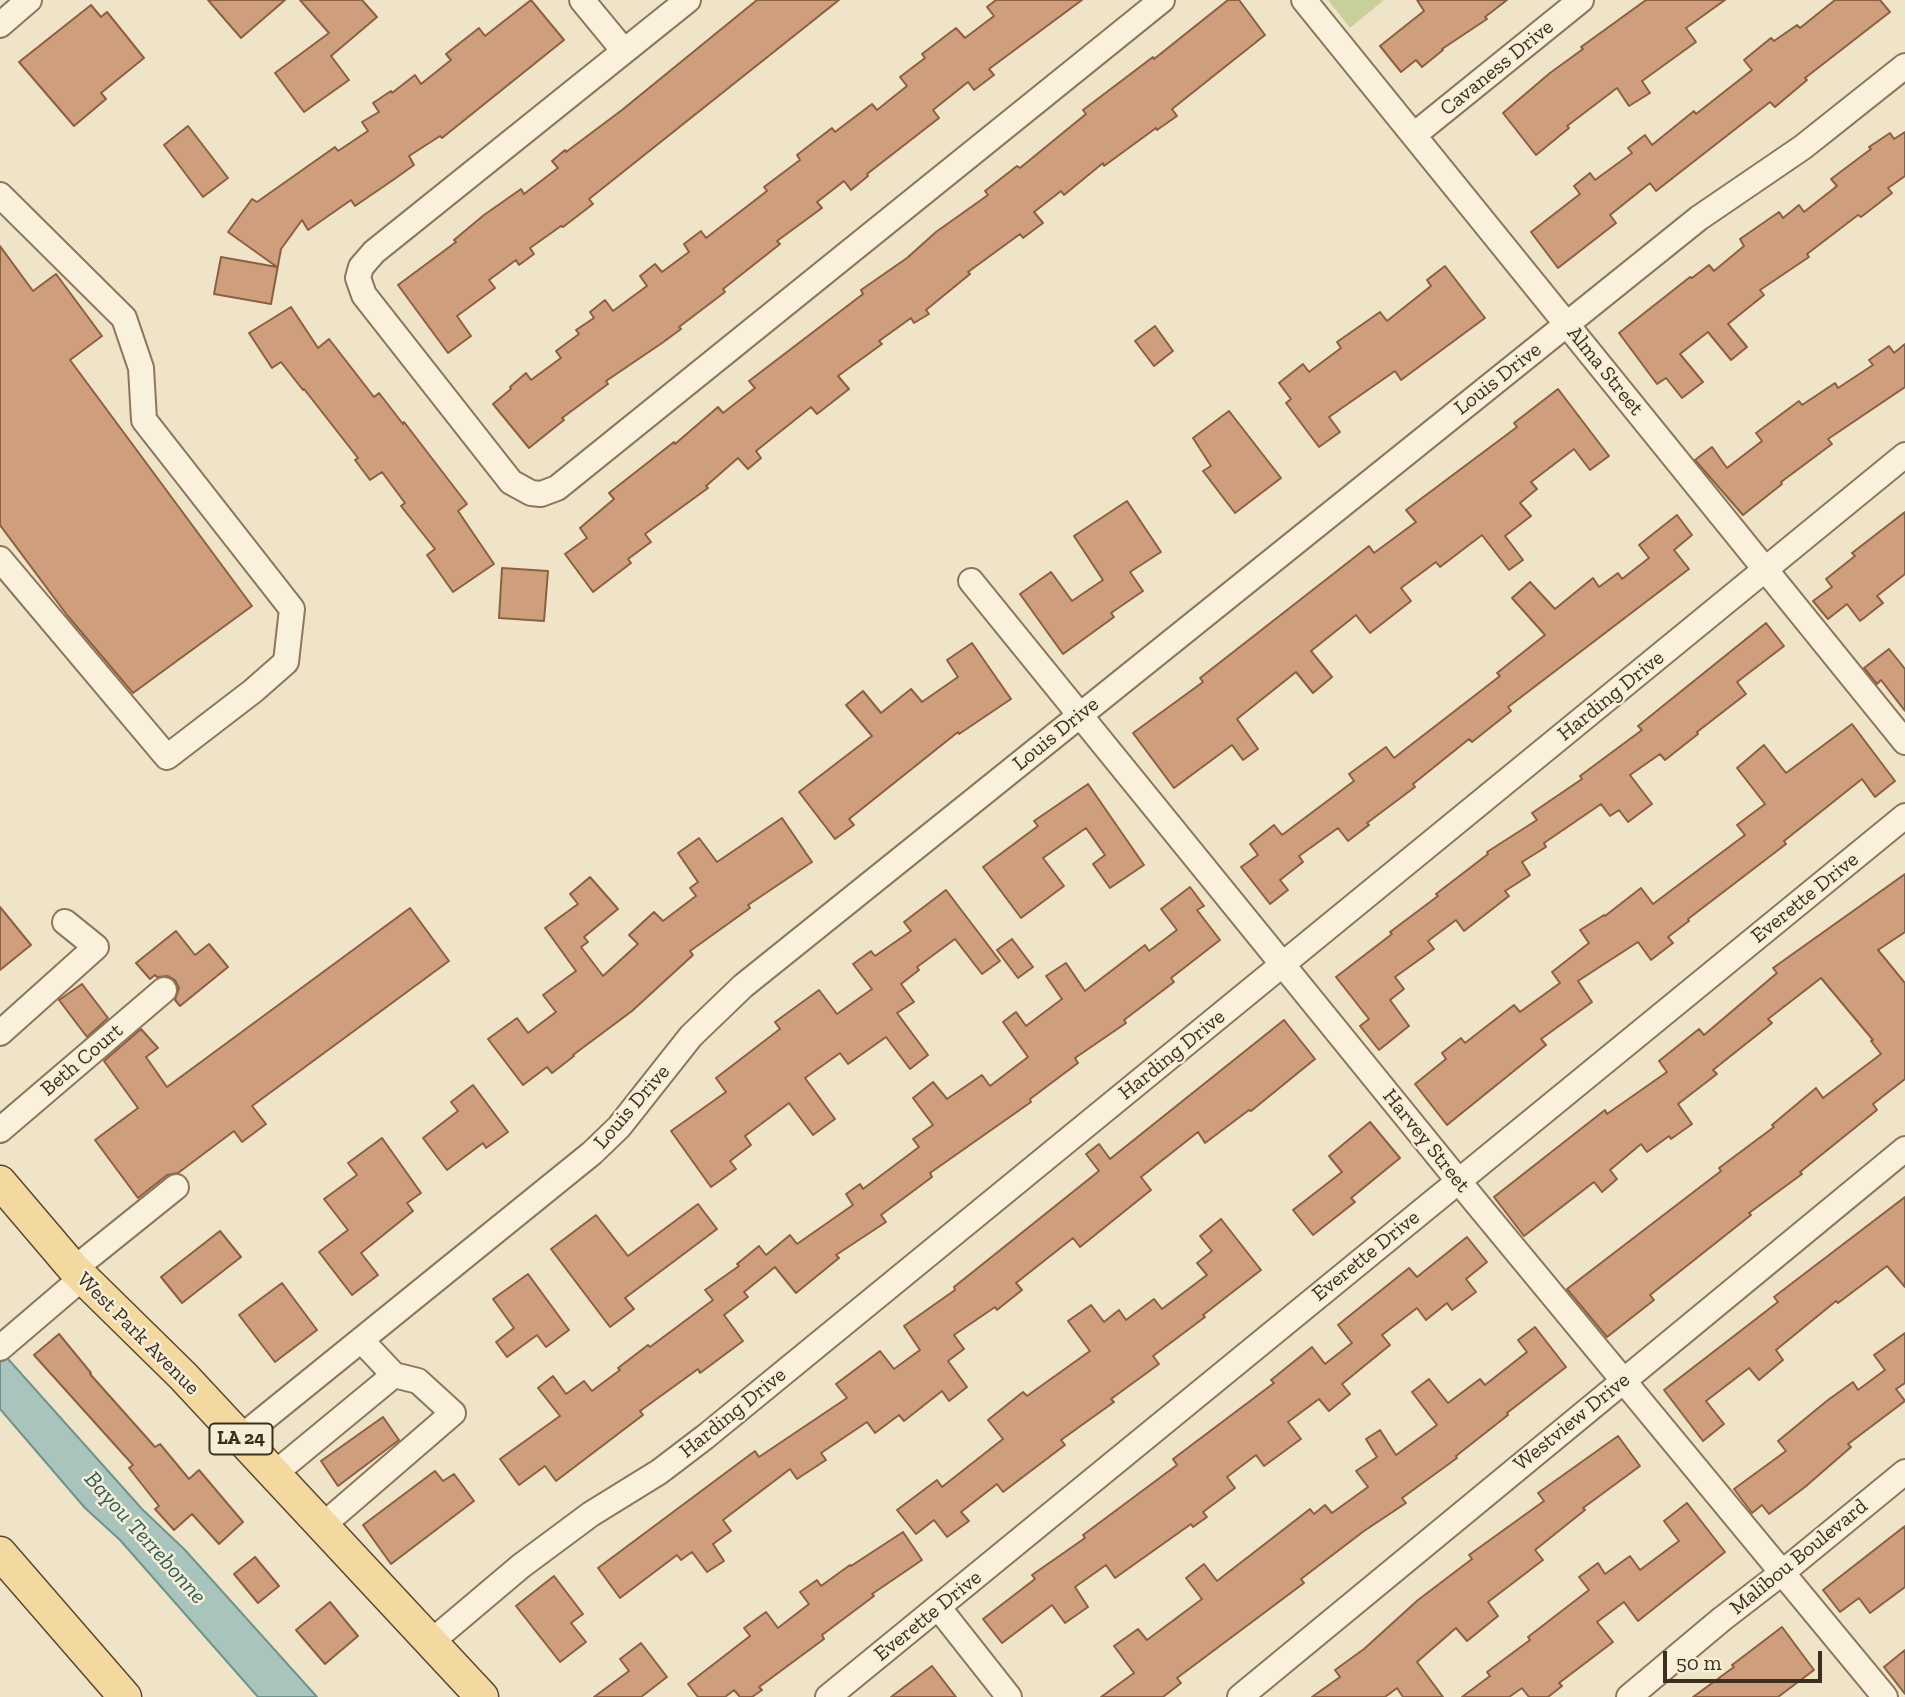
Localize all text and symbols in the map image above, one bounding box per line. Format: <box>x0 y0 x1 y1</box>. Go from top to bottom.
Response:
street label: Cavaness Drive <box>1435 15 1559 121</box>
street label: Alma Street <box>1561 321 1649 421</box>
street label: Louis Drive <box>1450 337 1546 421</box>
street label: Harding Drive <box>1553 645 1669 747</box>
street label: Louis Drive <box>1008 692 1104 776</box>
street label: Everette Drive <box>1746 847 1864 949</box>
street label: Harding Drive <box>1114 1004 1230 1106</box>
street label: Beth Court <box>36 1018 128 1102</box>
street label: Louis Drive <box>589 1060 675 1154</box>
street label: Harvey Street <box>1377 1084 1475 1198</box>
street label: Everette Drive <box>1307 1205 1425 1307</box>
street label: West Park Avenue <box>71 1267 205 1401</box>
street label: Harding Drive <box>675 1362 791 1464</box>
street label: Westview Drive <box>1509 1368 1635 1476</box>
road number: LA 24 <box>210 1424 272 1455</box>
water label: Bayou Terrebonne <box>78 1466 212 1610</box>
street label: Malibou Boulevard <box>1725 1494 1873 1620</box>
street label: Everette Drive <box>869 1565 987 1667</box>
scale bar <box>1667 1638 1826 1682</box>
text: 50 m <box>1676 1650 1722 1675</box>

